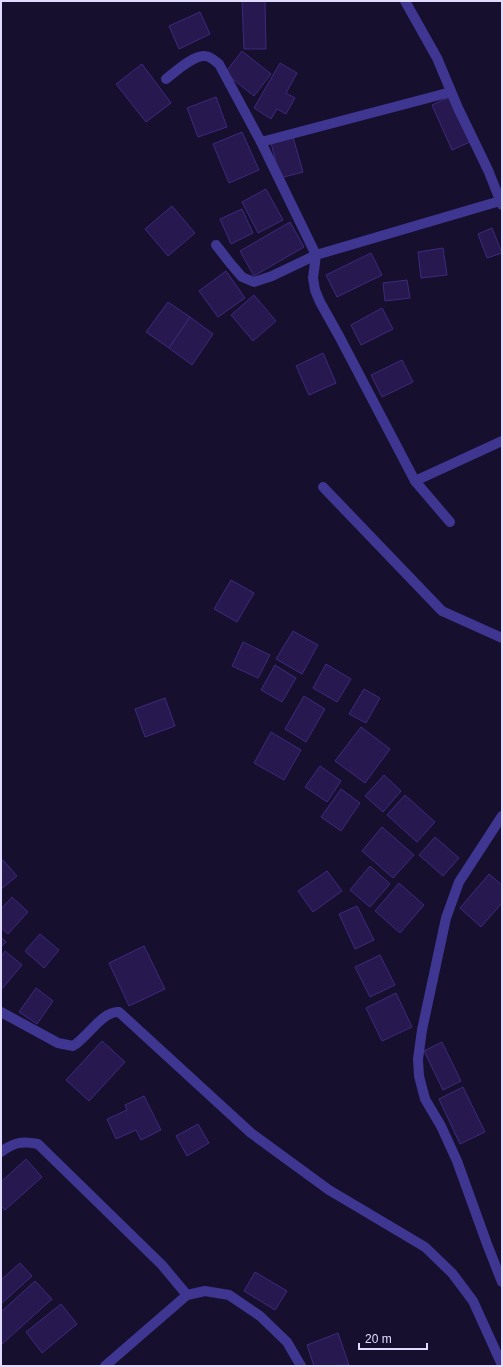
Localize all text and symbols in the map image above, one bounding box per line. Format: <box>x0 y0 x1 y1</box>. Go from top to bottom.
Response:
scale bar <box>359 1325 427 1351</box>
text: 20 m <box>365 1332 392 1346</box>

